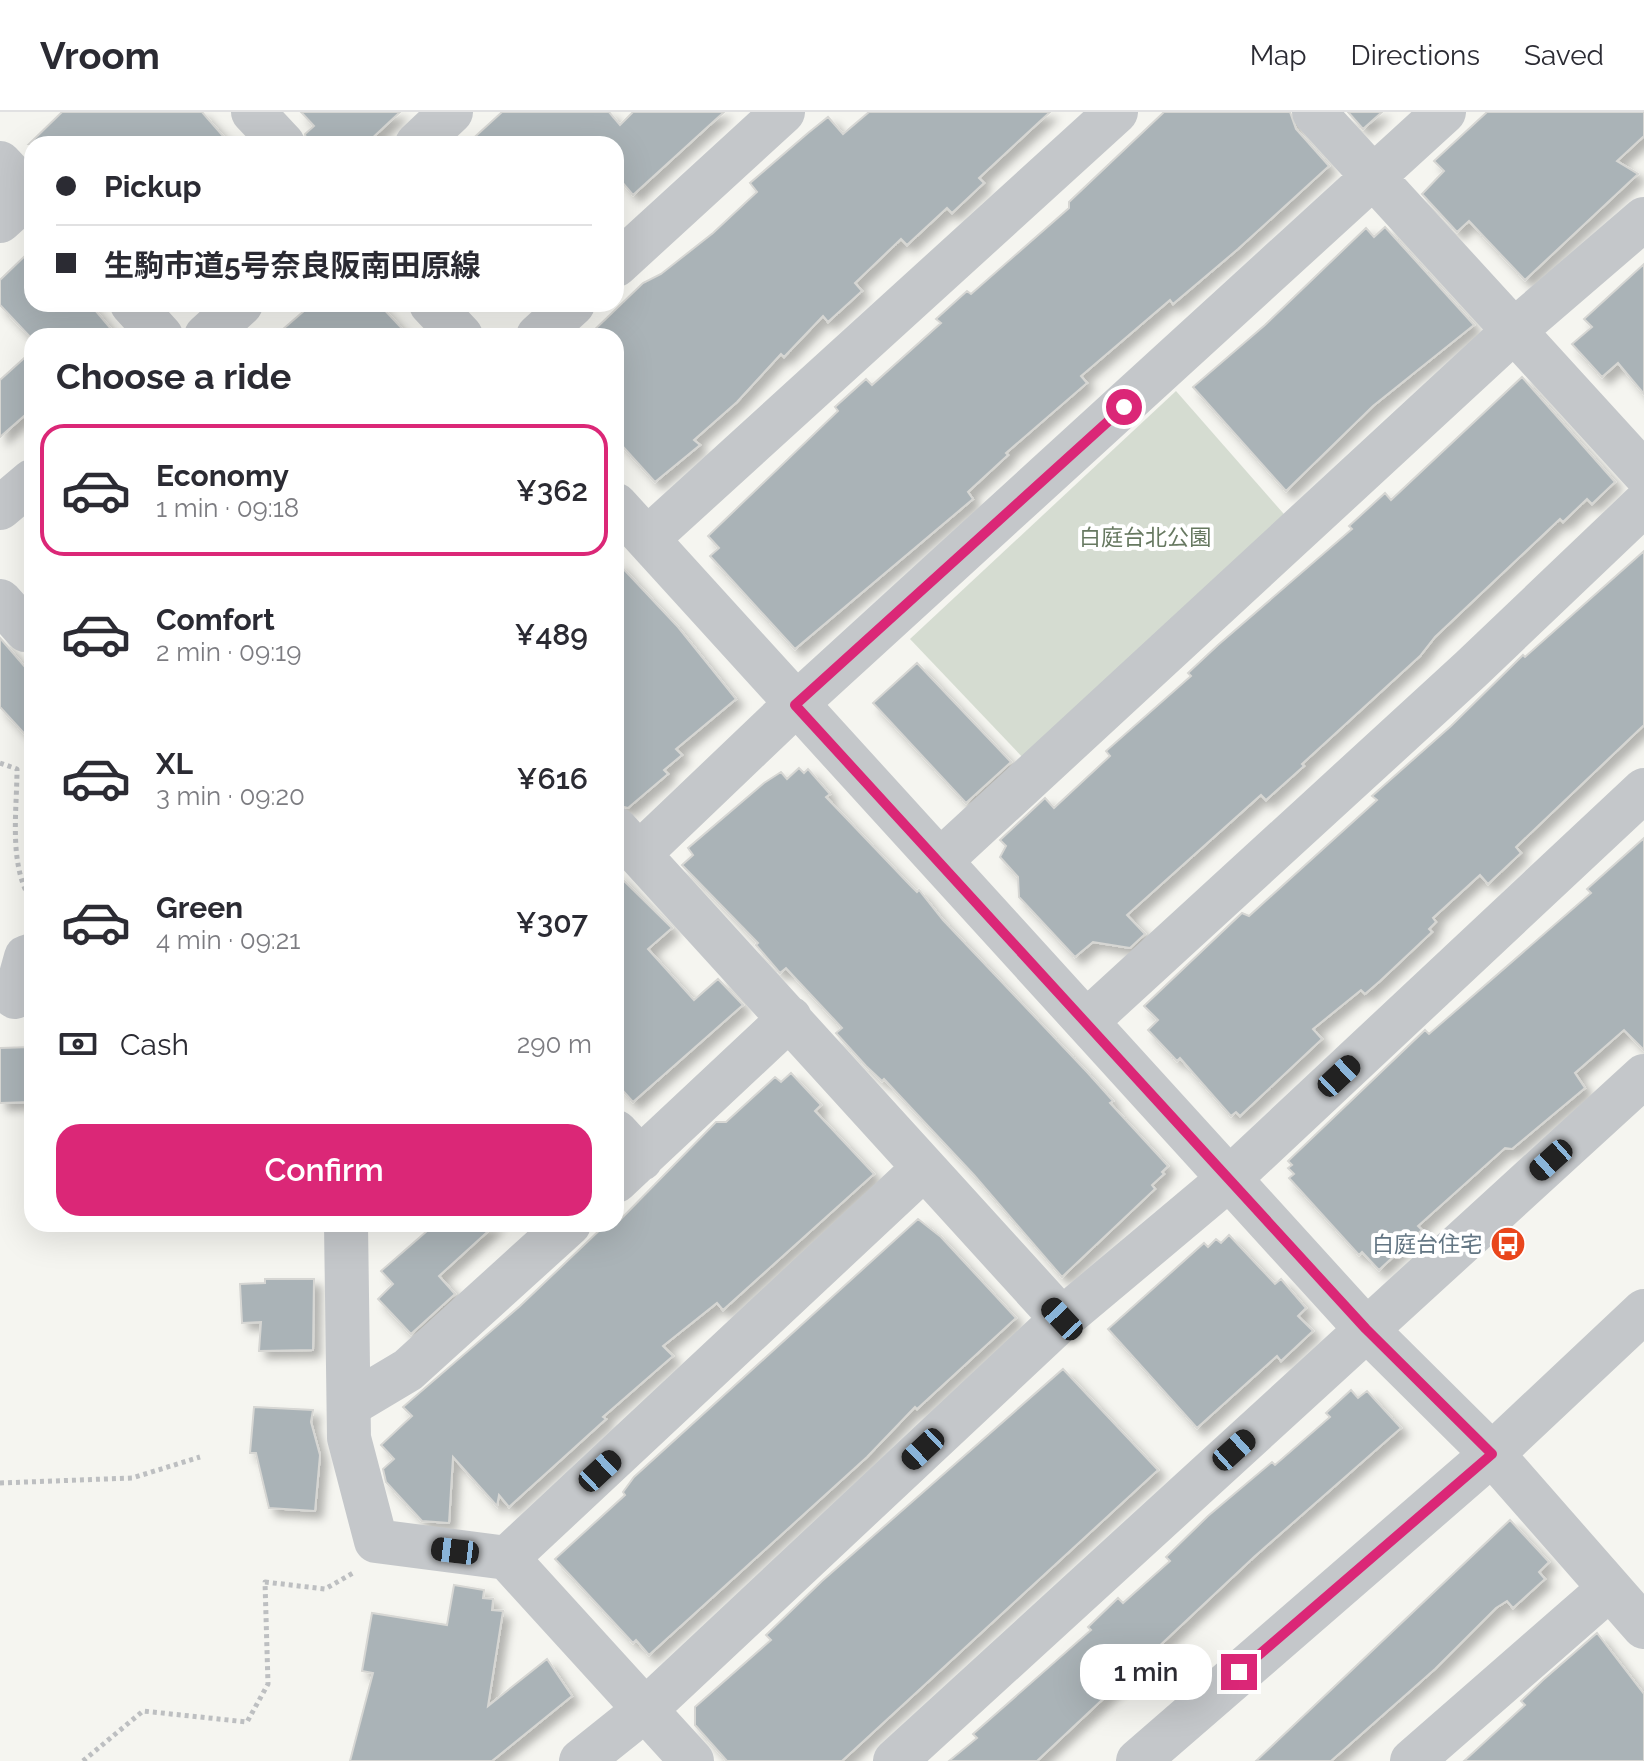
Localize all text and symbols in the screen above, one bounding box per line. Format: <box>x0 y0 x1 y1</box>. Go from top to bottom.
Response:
text: Vroom <box>40 33 160 78</box>
text: Map <box>1250 39 1307 72</box>
text: Directions <box>1351 39 1480 72</box>
text: Saved <box>1524 39 1604 72</box>
text: Pickup <box>104 169 202 204</box>
text: 生駒市道5号奈良阪南田原線 <box>104 248 481 283</box>
text: Choose a ride <box>56 355 291 397</box>
route start <box>1106 389 1142 425</box>
icon: car <box>60 454 132 526</box>
text: Economy <box>156 458 289 493</box>
text: ¥362 <box>516 473 588 508</box>
text: 1 min · 09:18 <box>156 493 299 523</box>
park label: 白庭台北公園 <box>1079 524 1211 550</box>
icon: car <box>60 598 132 670</box>
text: Comfort <box>156 602 275 637</box>
text: ¥489 <box>514 617 588 652</box>
text: 2 min · 09:19 <box>156 637 301 667</box>
icon: car <box>60 742 132 814</box>
text: XL <box>156 746 193 781</box>
text: ¥616 <box>516 761 588 796</box>
text: 3 min · 09:20 <box>156 781 305 811</box>
icon: car <box>60 886 132 958</box>
text: Green <box>156 890 243 925</box>
text: ¥307 <box>516 905 588 940</box>
text: 4 min · 09:21 <box>156 925 300 955</box>
icon: cash <box>56 1022 100 1066</box>
text: Cash <box>120 1027 189 1062</box>
text: 290 m <box>517 1029 592 1059</box>
car <box>1313 1051 1365 1101</box>
button: Confirm <box>56 1124 592 1216</box>
car <box>1525 1135 1577 1185</box>
bus stop icon: 白庭台住宅 <box>1489 1225 1527 1263</box>
place label: 白庭台住宅 <box>1372 1231 1482 1257</box>
car <box>1037 1293 1087 1345</box>
car <box>897 1424 949 1474</box>
car <box>1208 1425 1260 1475</box>
car <box>574 1446 626 1496</box>
car <box>430 1536 480 1566</box>
callout: 1 min <box>1079 1644 1211 1700</box>
route end <box>1221 1654 1257 1690</box>
text: 1 min <box>1114 1657 1178 1687</box>

